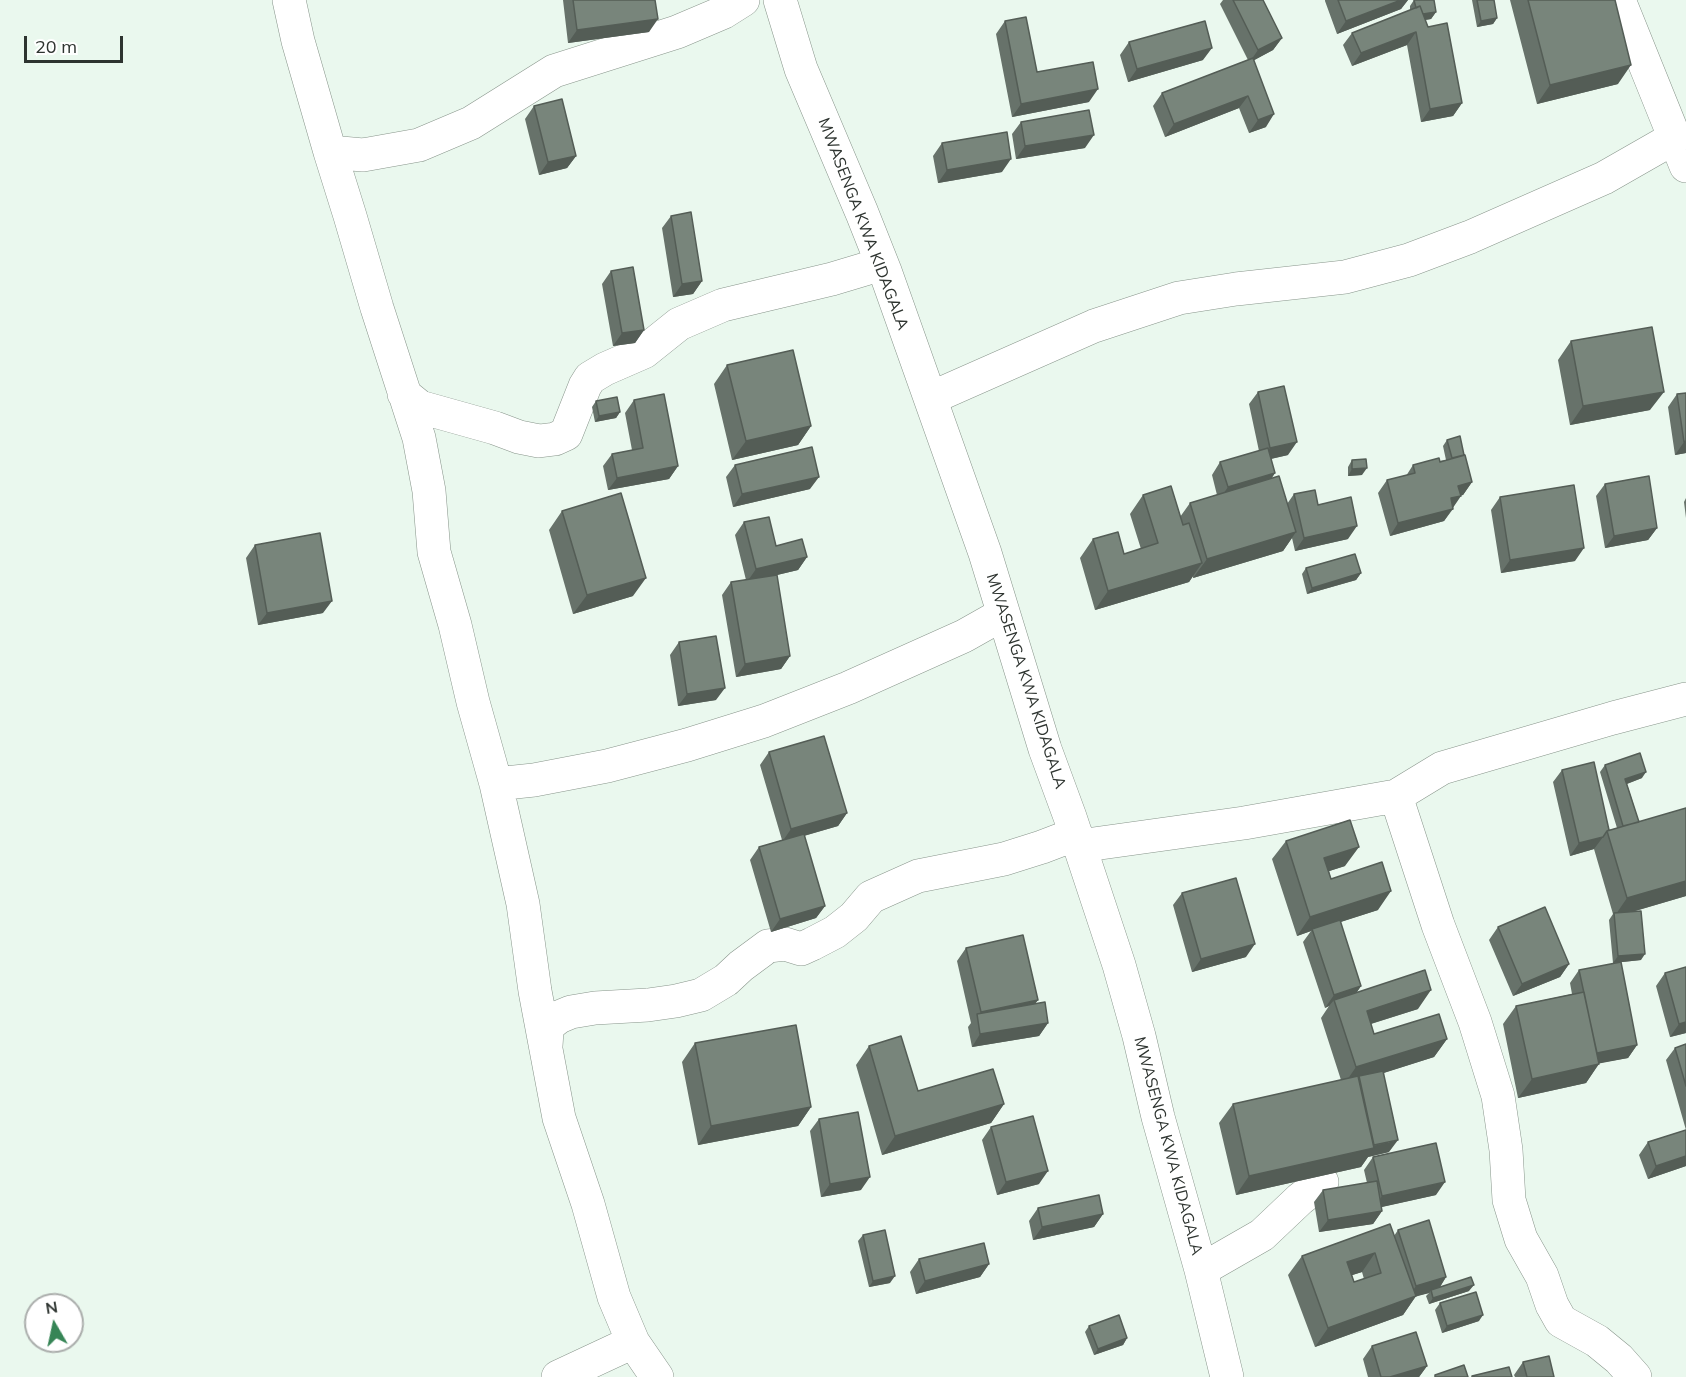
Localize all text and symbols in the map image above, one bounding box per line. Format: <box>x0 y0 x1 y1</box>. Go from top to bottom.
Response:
scale bar <box>27 24 126 62</box>
text: 20 m <box>35 35 77 58</box>
street label: MWASENGA KWA KIDAGALA <box>814 115 912 333</box>
street label: MWASENGA KWA KIDAGALA <box>982 571 1070 791</box>
street label: MWASENGA KWA KIDAGALA <box>1130 1035 1206 1257</box>
north arrow <box>24 1293 84 1353</box>
text: N <box>44 1296 59 1318</box>

